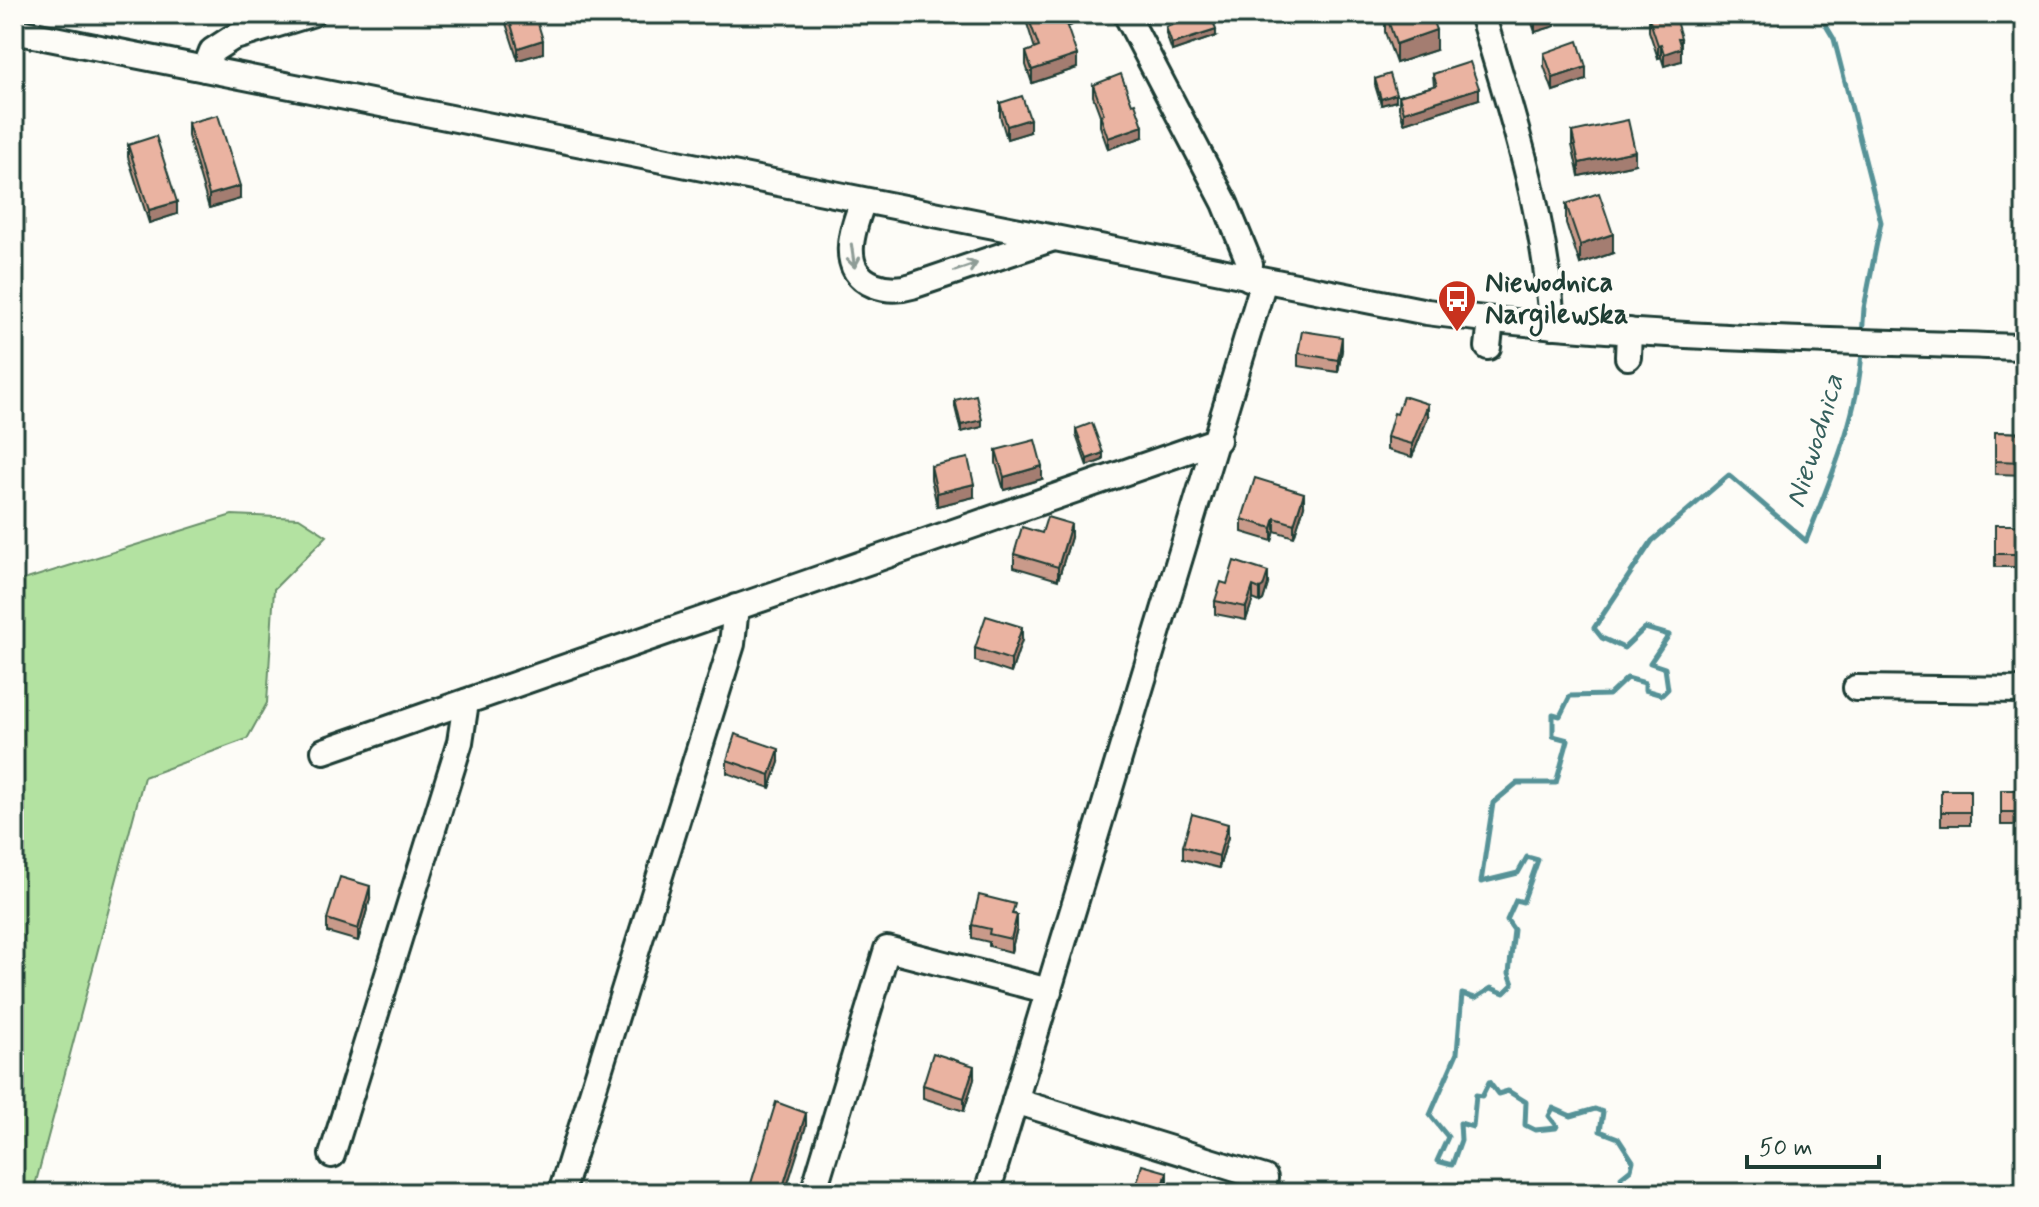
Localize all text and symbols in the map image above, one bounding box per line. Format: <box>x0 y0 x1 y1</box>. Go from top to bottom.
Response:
one-way arrow <box>846 242 861 268</box>
one-way arrow <box>953 259 978 274</box>
place label: Niewodnica Nargilewska <box>1485 265 1628 337</box>
bus stop icon: Niewodnica Nargilewska <box>1436 278 1478 333</box>
water label: Niewodnica <box>1776 369 1854 512</box>
scale bar <box>1747 1119 1879 1169</box>
text: 50 m <box>1759 1133 1813 1164</box>

